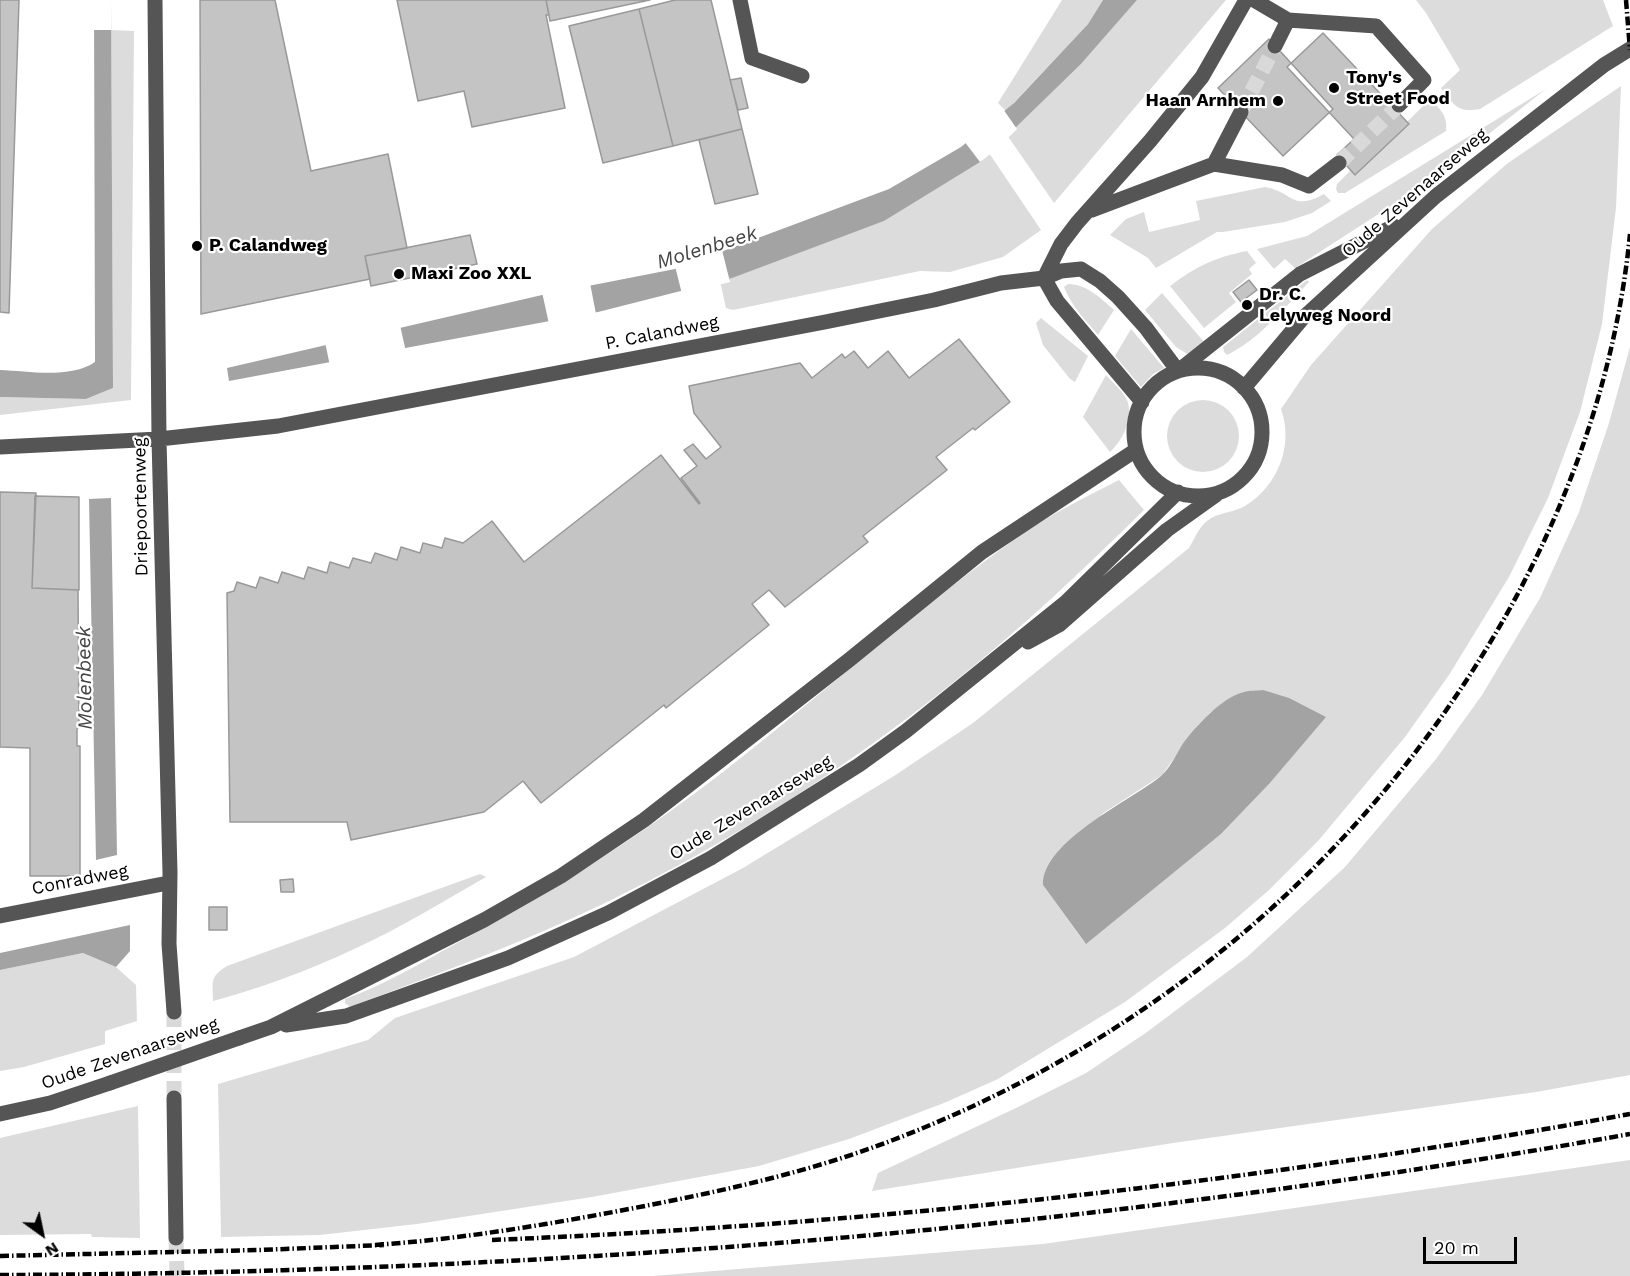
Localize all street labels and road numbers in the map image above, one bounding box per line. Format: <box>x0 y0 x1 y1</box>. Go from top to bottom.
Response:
street label: Oude Zevenaarseweg <box>1338 124 1492 262</box>
street label: P. Calandweg <box>603 311 721 355</box>
street label: Driepoortenweg <box>129 437 153 577</box>
street label: Oude Zevenaarseweg <box>666 751 836 865</box>
street label: Conradweg <box>30 860 130 900</box>
street label: Oude Zevenaarseweg <box>39 1014 221 1094</box>

